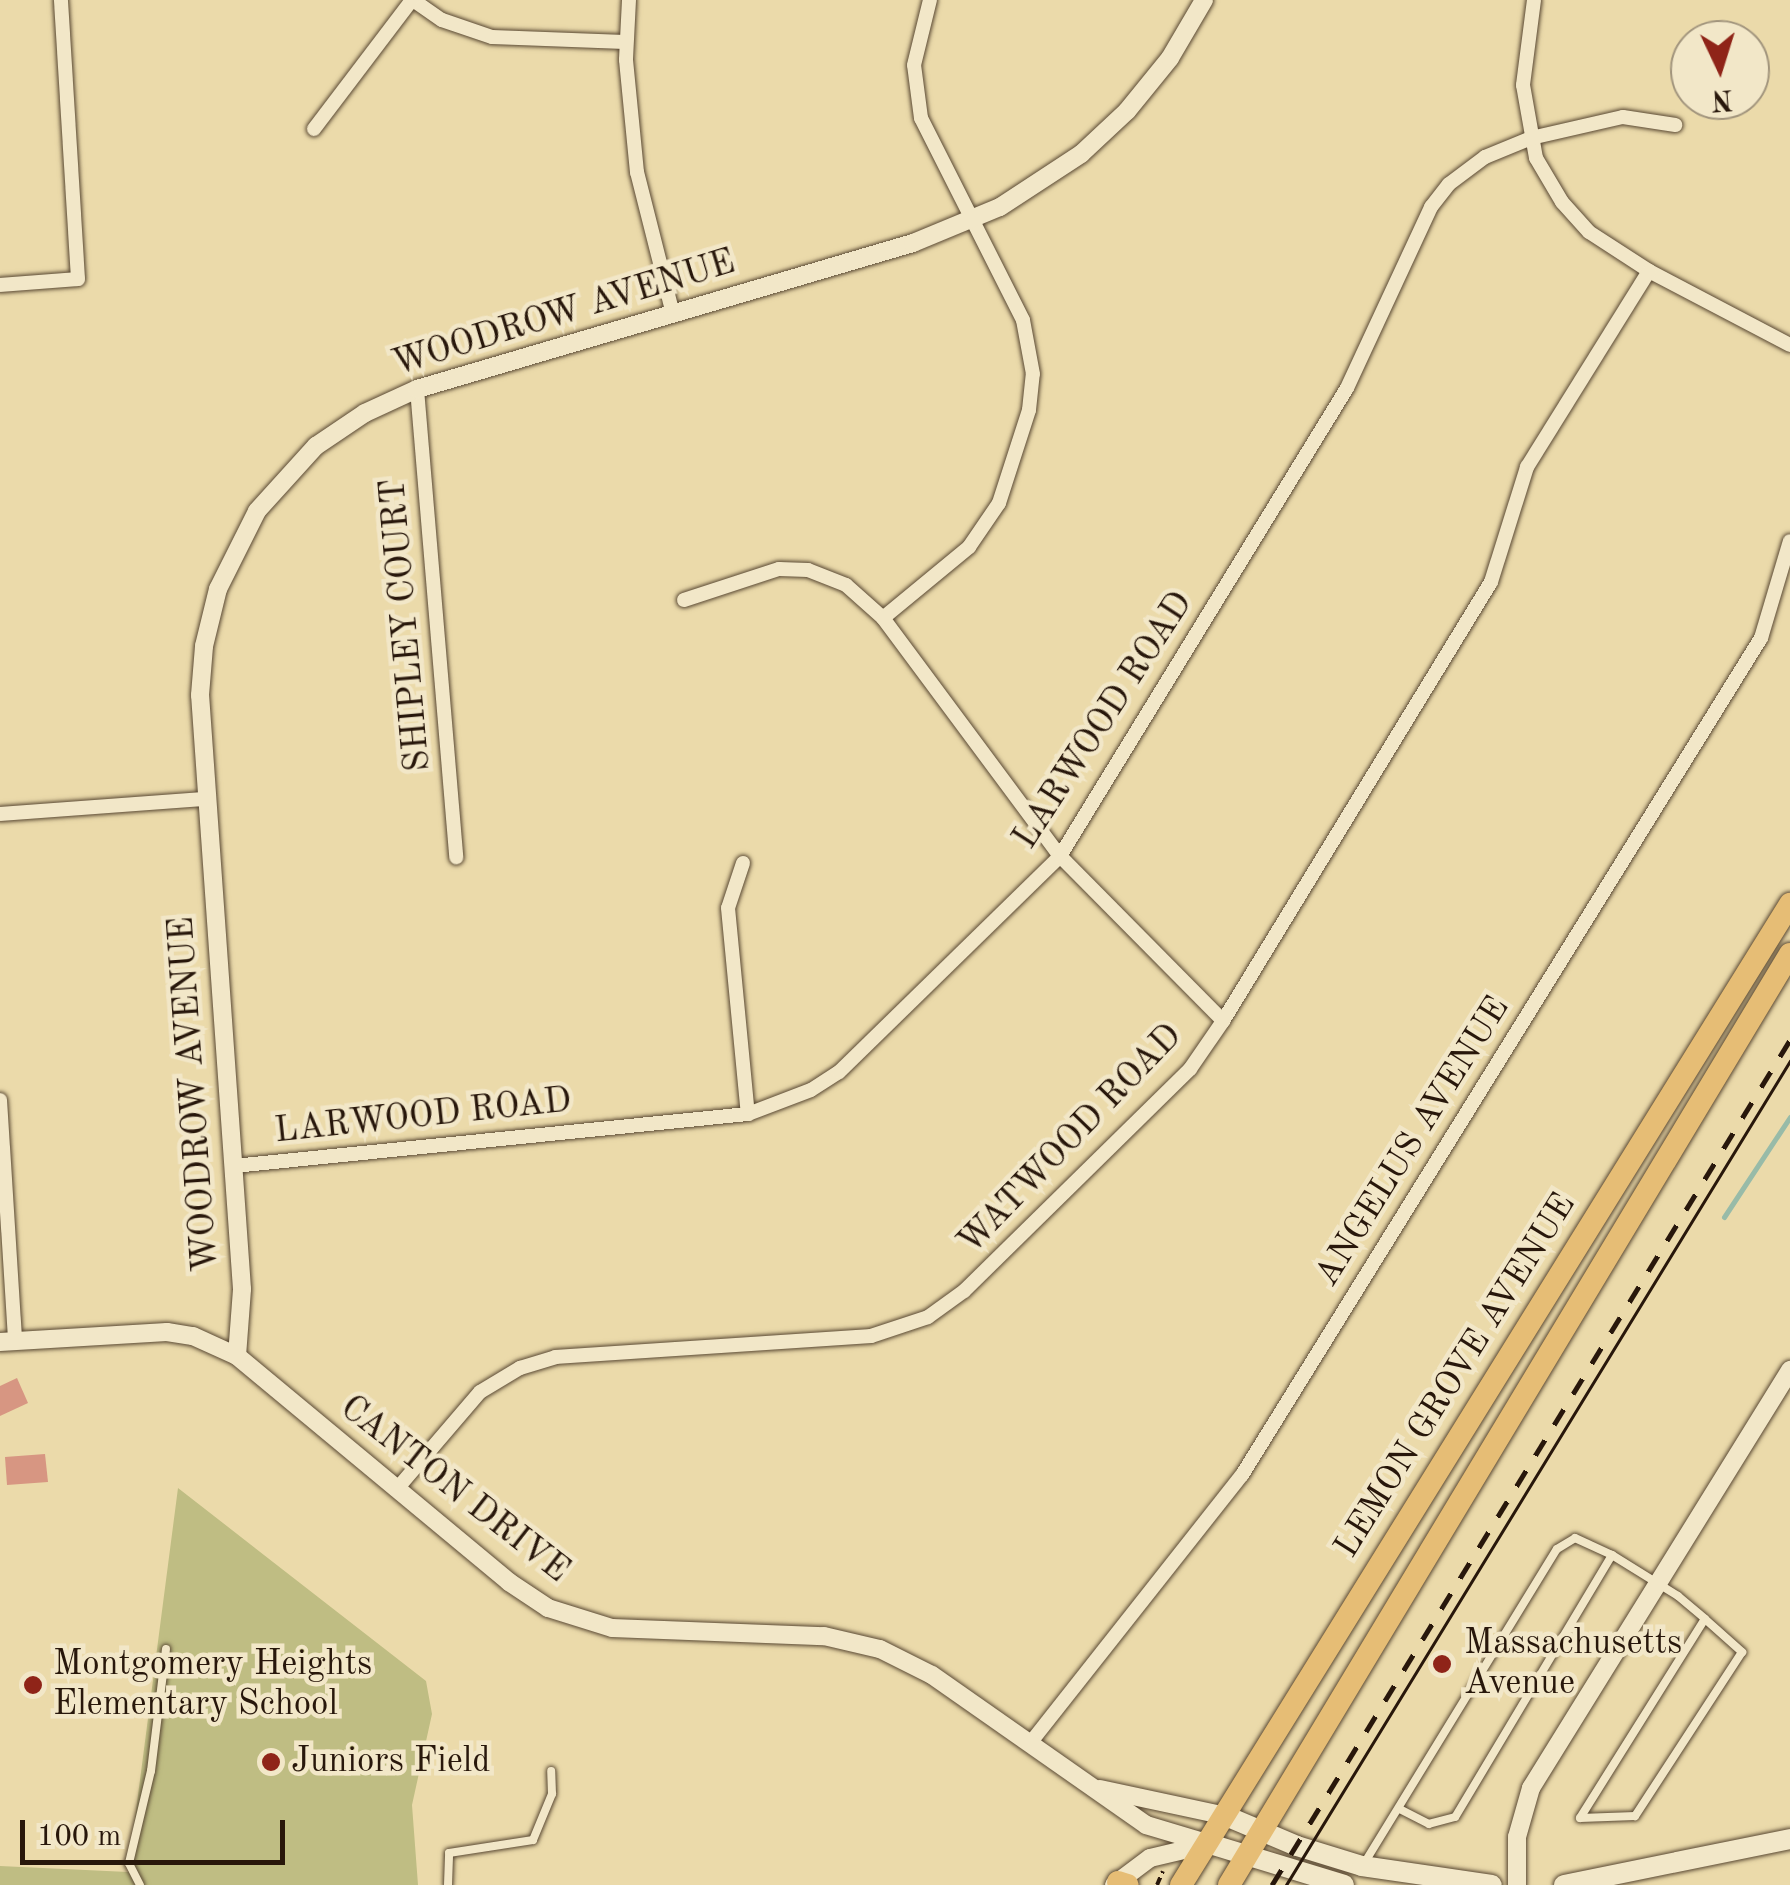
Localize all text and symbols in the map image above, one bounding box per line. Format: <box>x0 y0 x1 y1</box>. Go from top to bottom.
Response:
north arrow <box>1670 20 1770 120</box>
text: N <box>1710 83 1734 113</box>
street label: WOODROW AVENUE <box>388 242 740 386</box>
street label: SHIPLEY COURT <box>373 477 441 773</box>
street label: LARWOOD ROAD <box>1005 585 1203 857</box>
street label: WOODROW AVENUE <box>162 915 228 1273</box>
street label: ANGELUS AVENUE <box>1307 989 1519 1295</box>
street label: WATWOOD ROAD <box>950 1016 1192 1264</box>
street label: LARWOOD ROAD <box>273 1081 573 1153</box>
street label: LEMON GROVE AVENUE <box>1326 1186 1586 1566</box>
street label: CANTON DRIVE <box>331 1388 577 1592</box>
place label: Massachusetts Avenue <box>1464 1623 1682 1705</box>
place label: Montgomery Heights Elementary School <box>53 1644 372 1726</box>
marker: Massachusetts Avenue <box>1429 1651 1455 1677</box>
marker: Montgomery Heights Elementary School <box>22 1674 44 1696</box>
place label: Juniors Field <box>291 1741 491 1783</box>
marker: Juniors Field <box>260 1751 282 1773</box>
scale bar <box>25 1800 290 1862</box>
text: 100 m <box>37 1822 121 1852</box>

